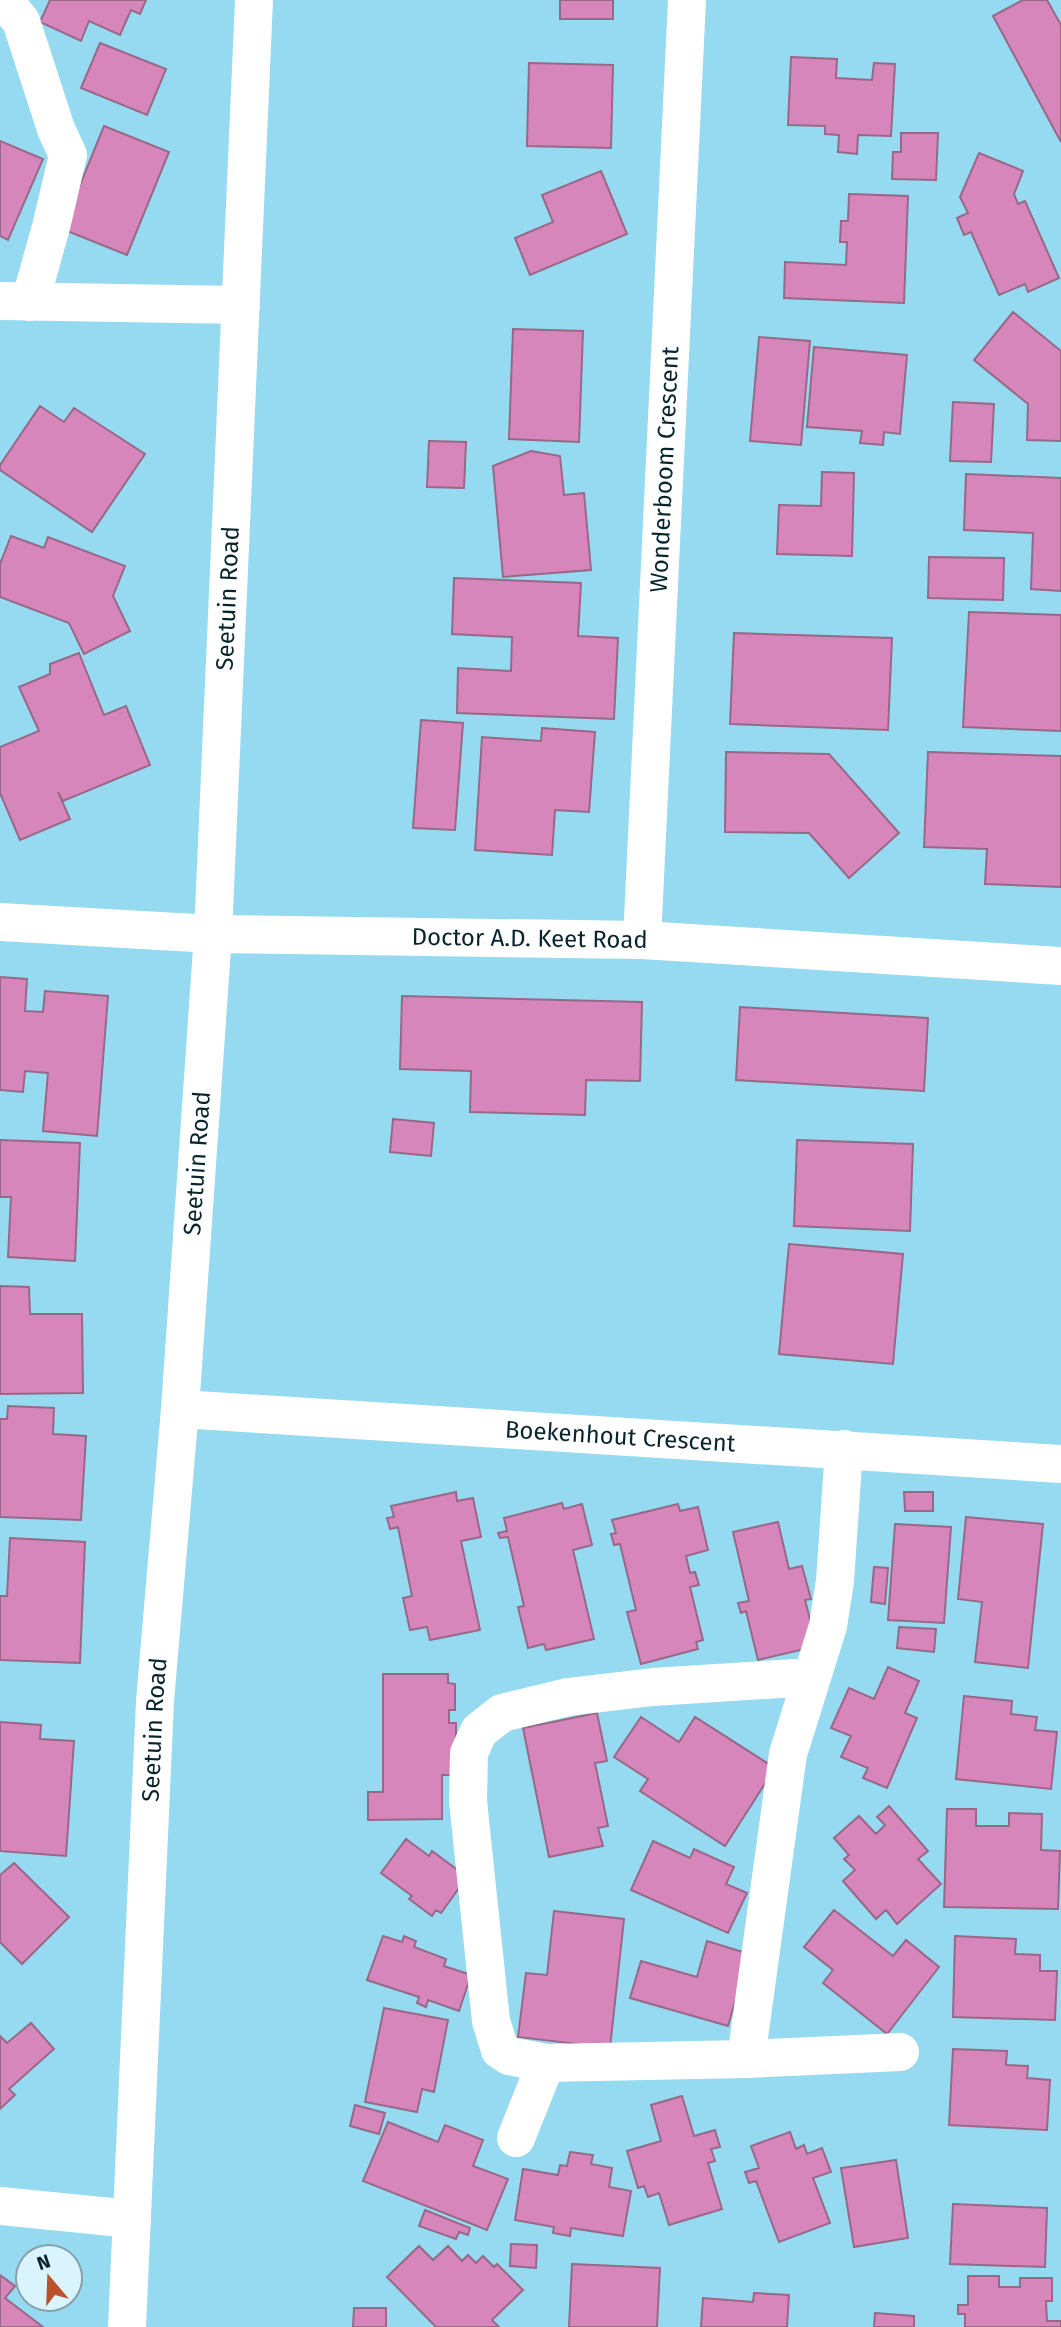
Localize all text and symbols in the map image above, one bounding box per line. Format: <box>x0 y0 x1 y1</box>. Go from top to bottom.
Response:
street label: Wonderboom Crescent <box>645 345 684 593</box>
street label: Seetuin Road <box>211 525 245 671</box>
street label: Doctor A.D. Keet Road <box>411 923 648 954</box>
street label: Seetuin Road <box>178 1090 216 1236</box>
street label: Boekenhout Crescent <box>504 1415 737 1458</box>
street label: Seetuin Road <box>137 1656 173 1802</box>
north arrow <box>14 2243 84 2313</box>
text: N <box>34 2249 53 2275</box>

